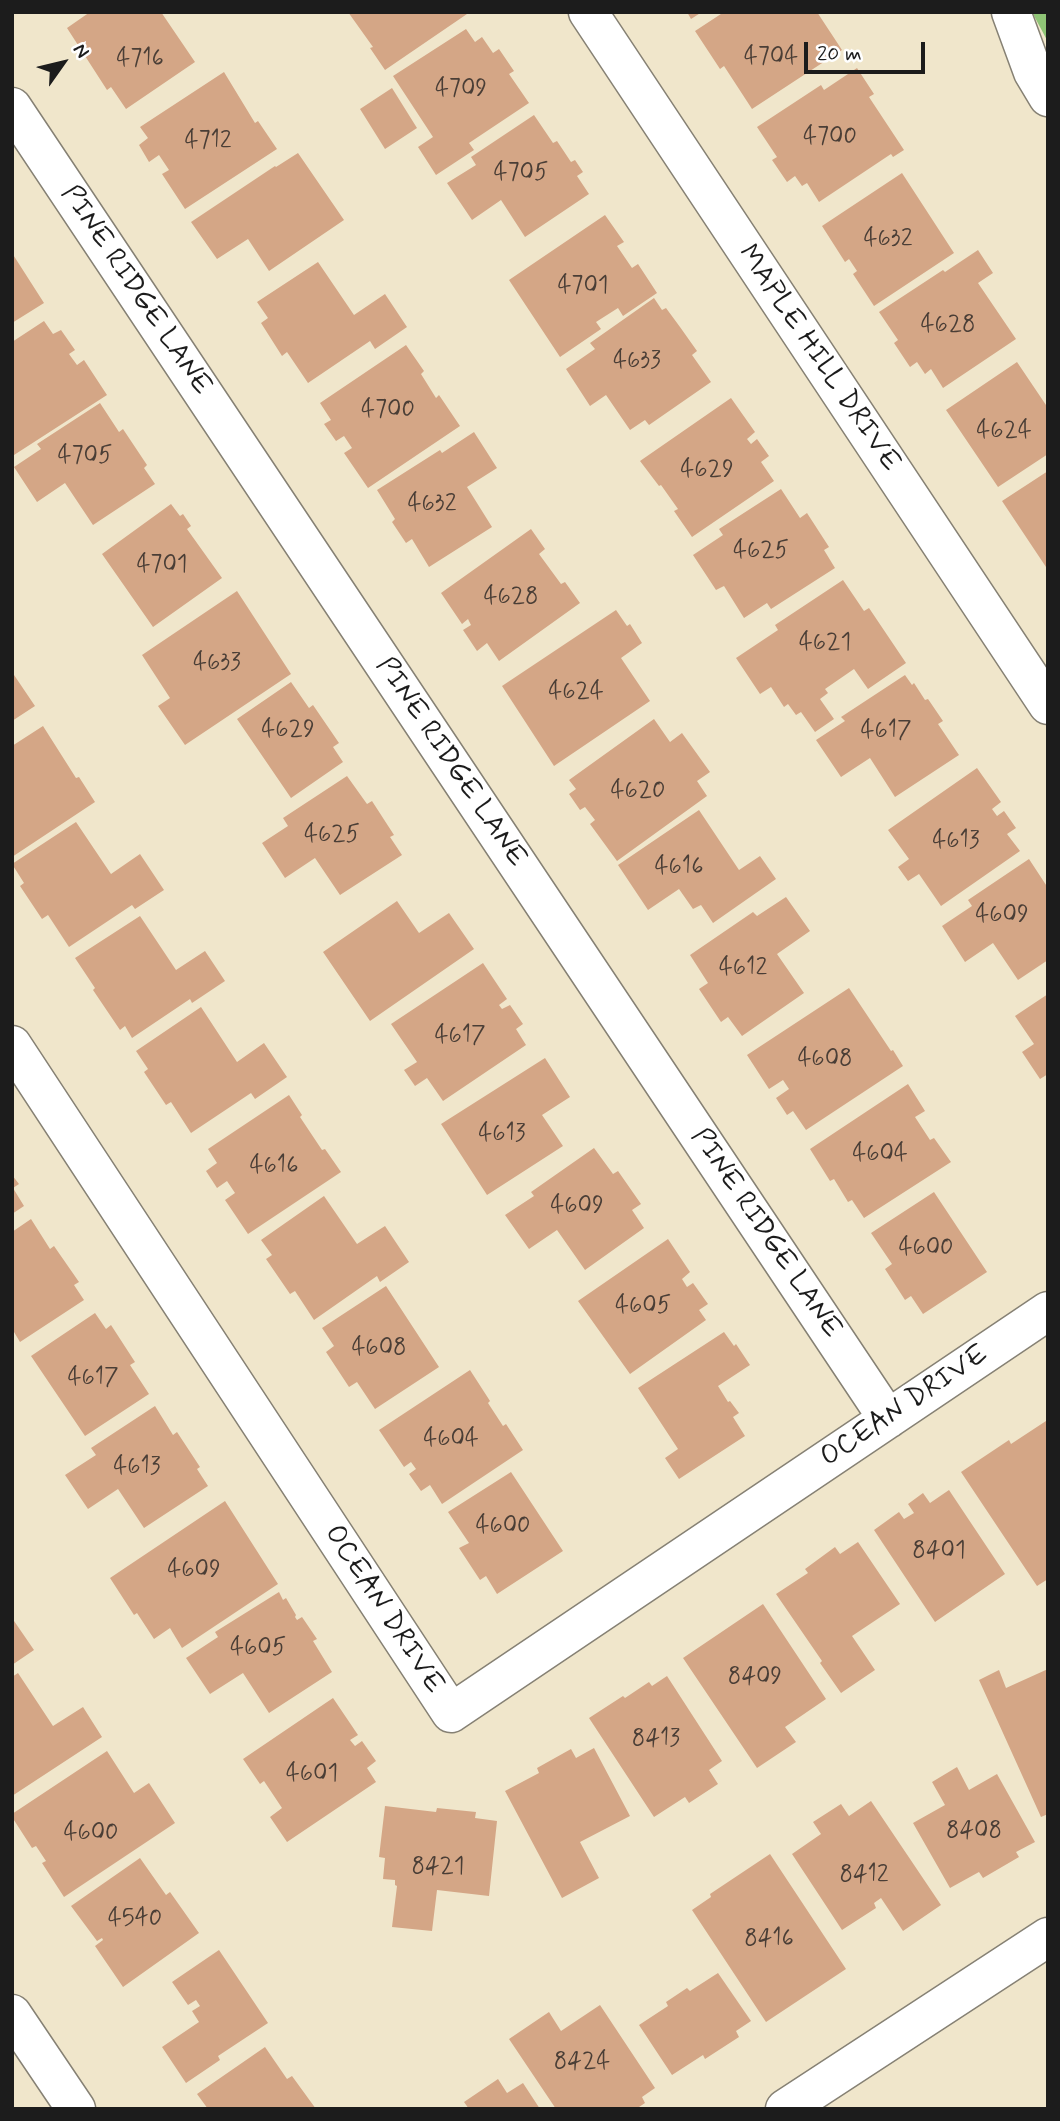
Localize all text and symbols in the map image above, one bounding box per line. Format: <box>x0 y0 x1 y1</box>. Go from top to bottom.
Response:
north arrow <box>28 28 98 98</box>
scale bar <box>808 28 929 72</box>
text: N <box>67 39 95 63</box>
text: 20 m <box>817 40 862 68</box>
house number: 4704 <box>744 44 798 72</box>
house number: 4716 <box>116 46 164 74</box>
house number: 4709 <box>435 76 487 104</box>
house number: 4700 <box>803 124 857 152</box>
house number: 4712 <box>184 128 232 156</box>
house number: 4705 <box>494 160 548 188</box>
street label: PINE RIDGE LANE <box>52 180 218 402</box>
house number: 4632 <box>864 226 912 254</box>
street label: MAPLE HILL DRIVE <box>730 239 906 479</box>
house number: 4701 <box>557 273 609 301</box>
house number: 4628 <box>920 312 976 340</box>
house number: 4633 <box>613 348 661 376</box>
house number: 4700 <box>361 397 415 425</box>
house number: 4624 <box>976 418 1032 446</box>
house number: 4705 <box>58 443 112 471</box>
house number: 4629 <box>680 457 734 485</box>
house number: 4632 <box>408 491 456 519</box>
house number: 4625 <box>733 538 789 566</box>
house number: 4701 <box>136 552 188 580</box>
house number: 4628 <box>483 584 539 612</box>
house number: 4621 <box>799 630 851 658</box>
house number: 4633 <box>193 650 241 678</box>
street label: PINE RIDGE LANE <box>367 652 533 874</box>
house number: 4624 <box>548 679 604 707</box>
house number: 4629 <box>261 717 315 745</box>
house number: 4617 <box>860 718 912 746</box>
house number: 4620 <box>611 778 665 806</box>
house number: 4625 <box>304 822 360 850</box>
house number: 4613 <box>932 828 980 856</box>
house number: 4616 <box>655 854 703 882</box>
house number: 4609 <box>975 902 1029 930</box>
house number: 4612 <box>719 955 767 983</box>
house number: 4617 <box>434 1023 486 1051</box>
house number: 4608 <box>797 1046 853 1074</box>
house number: 4613 <box>478 1121 526 1149</box>
street label: PINE RIDGE LANE <box>682 1123 848 1345</box>
house number: 4604 <box>852 1141 908 1169</box>
house number: 4616 <box>250 1153 298 1181</box>
house number: 4609 <box>550 1193 604 1221</box>
house number: 4600 <box>898 1235 954 1263</box>
house number: 4605 <box>615 1293 671 1321</box>
house number: 4608 <box>351 1335 407 1363</box>
street label: OCEAN DRIVE <box>815 1339 995 1475</box>
house number: 4617 <box>67 1365 119 1393</box>
house number: 4604 <box>423 1426 479 1454</box>
house number: 4613 <box>113 1454 161 1482</box>
house number: 4600 <box>475 1513 531 1541</box>
street label: OCEAN DRIVE <box>316 1519 450 1701</box>
house number: 8401 <box>912 1538 966 1566</box>
house number: 4609 <box>167 1557 221 1585</box>
house number: 4605 <box>230 1635 286 1663</box>
house number: 8409 <box>728 1664 782 1692</box>
house number: 8413 <box>632 1726 680 1754</box>
house number: 4601 <box>286 1761 338 1789</box>
house number: 8408 <box>946 1818 1002 1846</box>
house number: 4600 <box>63 1820 119 1848</box>
house number: 8421 <box>411 1854 465 1882</box>
house number: 8412 <box>839 1862 889 1890</box>
house number: 4540 <box>108 1906 162 1934</box>
house number: 8416 <box>744 1926 794 1954</box>
house number: 8424 <box>554 2049 610 2077</box>

